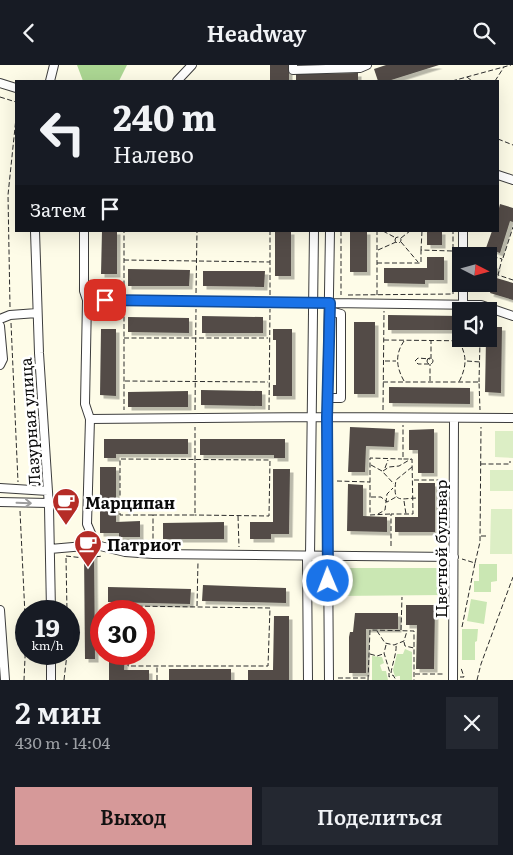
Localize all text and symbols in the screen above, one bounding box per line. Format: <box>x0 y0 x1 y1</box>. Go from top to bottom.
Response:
text: Headway <box>207 16 306 49</box>
icon: back <box>15 19 43 47</box>
icon: search <box>470 19 498 47</box>
text: 240 m <box>113 90 216 142</box>
icon: left <box>30 100 95 165</box>
text: Налево <box>113 137 194 170</box>
text: Затем <box>30 195 86 223</box>
icon: arrive <box>96 195 124 223</box>
north arrow <box>452 247 498 293</box>
map controls <box>452 247 497 347</box>
pin <box>84 279 126 321</box>
icon: arrive <box>91 286 119 314</box>
button: sound <box>452 302 497 347</box>
street label: Лазурная улица <box>13 357 45 487</box>
street label: Цветной бульвар <box>428 480 452 618</box>
cafe icon: Марципан <box>51 487 81 526</box>
place label: Марципан <box>85 490 175 514</box>
one-way arrow <box>16 498 32 507</box>
cafe icon: Патриот <box>73 529 103 568</box>
place label: Патриот <box>107 532 181 556</box>
position arrow <box>301 554 353 606</box>
speed limit sign: 30 <box>90 600 155 665</box>
text: 19 <box>35 608 60 645</box>
text: km/h <box>32 636 63 654</box>
text: 2 мин <box>15 689 102 733</box>
button: close <box>446 697 498 749</box>
text: 430 m · 14:04 <box>15 730 110 754</box>
button: Выход <box>15 787 252 845</box>
button: Поделиться <box>262 787 498 845</box>

